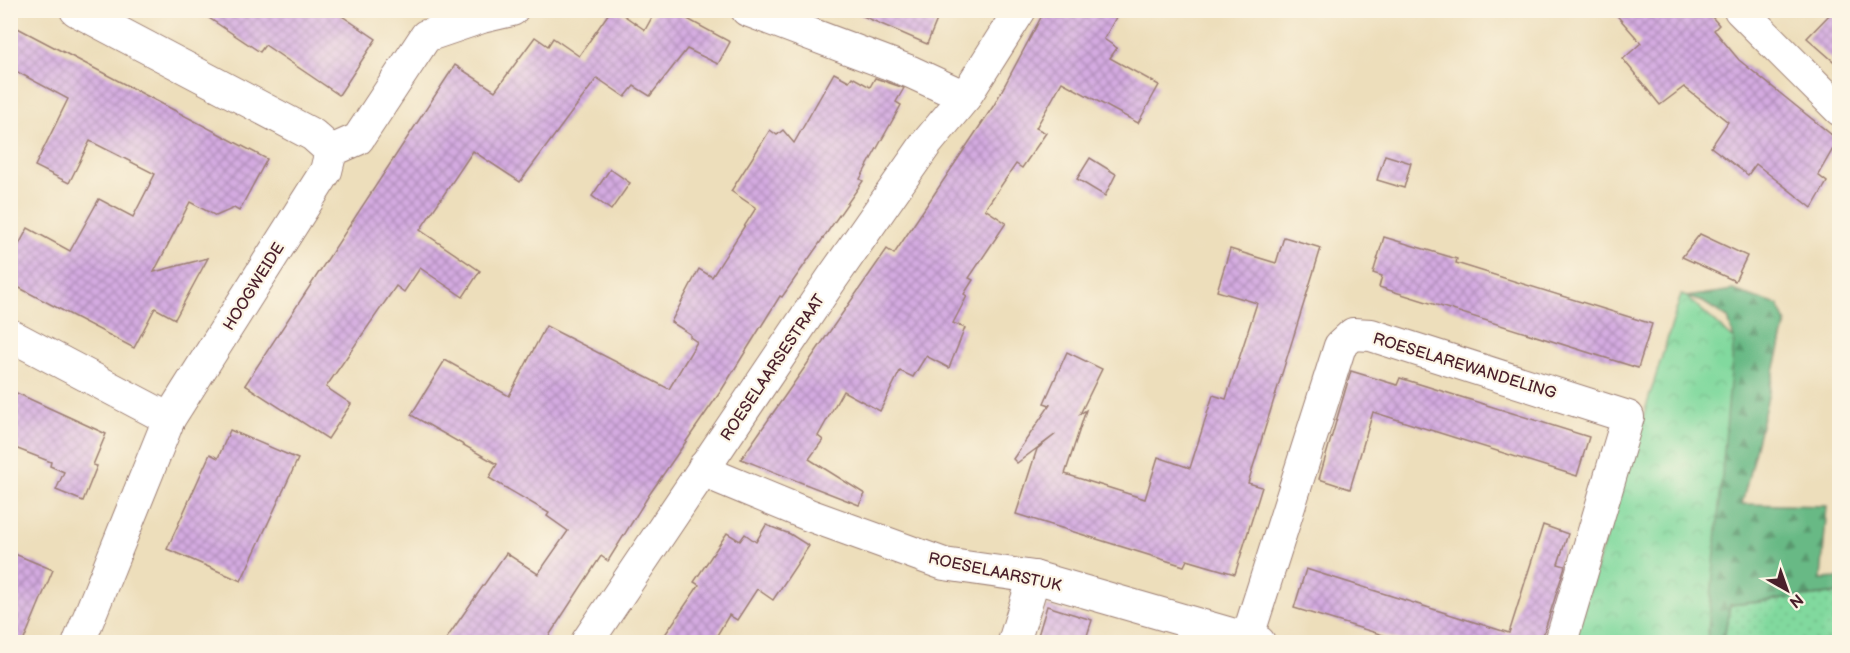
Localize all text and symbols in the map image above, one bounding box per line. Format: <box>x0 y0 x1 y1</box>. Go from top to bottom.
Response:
street label: HOOGWEIDE <box>220 239 289 334</box>
street label: ROESELAARSESTRAAT <box>717 291 830 445</box>
street label: ROESELAREWANDELING <box>1371 329 1559 403</box>
street label: ROESELAARSTUK <box>926 549 1064 596</box>
north arrow <box>1757 560 1817 620</box>
text: N <box>1785 589 1806 611</box>

